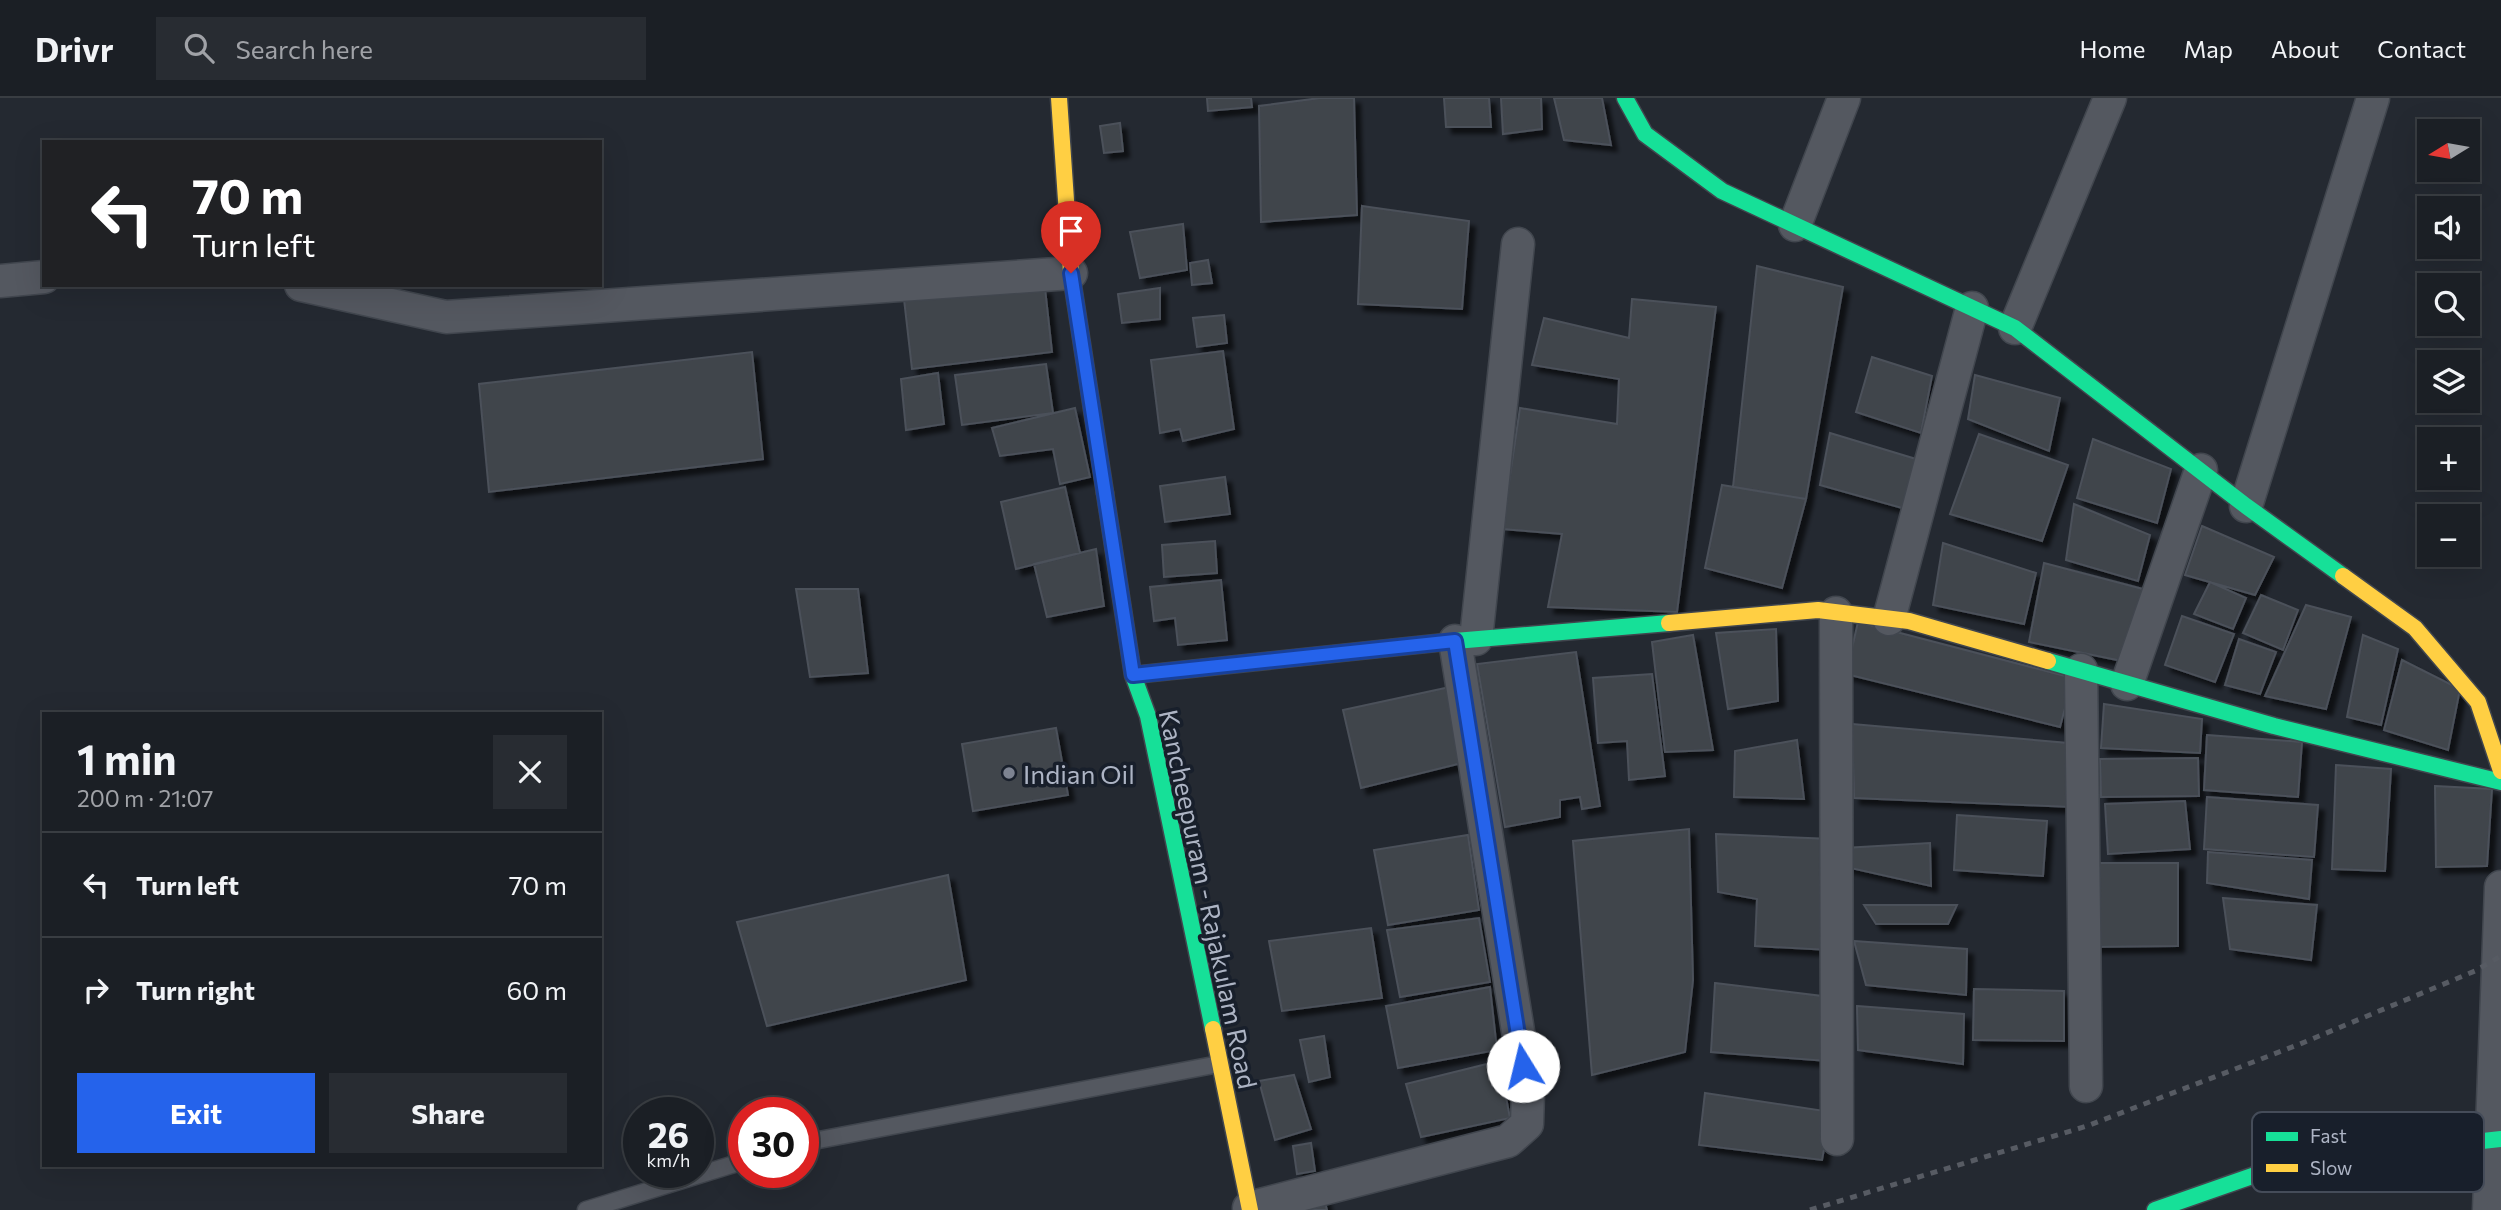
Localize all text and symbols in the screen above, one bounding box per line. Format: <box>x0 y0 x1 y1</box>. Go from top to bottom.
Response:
search box <box>156 17 646 80</box>
text: Drivr <box>35 28 114 69</box>
icon: search <box>180 29 218 67</box>
text: Search here <box>236 33 373 64</box>
text: Home <box>2080 34 2146 63</box>
text: Map <box>2184 34 2233 63</box>
text: About <box>2271 34 2339 63</box>
text: Contact <box>2377 34 2466 63</box>
north arrow <box>2417 119 2480 182</box>
map controls <box>2417 119 2480 567</box>
text: 70 m <box>192 164 303 224</box>
icon: left <box>77 168 168 259</box>
button: sound <box>2417 196 2480 259</box>
pin <box>1041 201 1101 273</box>
icon: arrive <box>1052 212 1090 250</box>
text: Turn left <box>192 224 316 264</box>
button: search <box>2417 273 2480 336</box>
button: layers <box>2417 350 2480 413</box>
button: + <box>2417 427 2480 490</box>
button: − <box>2417 504 2480 567</box>
street label: Kancheepuram - Rajakulam Road <box>1154 707 1264 1091</box>
text: 1 min <box>77 732 177 784</box>
button: close <box>493 735 567 809</box>
place label: Indian Oil <box>1023 758 1135 789</box>
marker: Indian Oil <box>1001 765 1017 781</box>
text: 200 m · 21:07 <box>77 784 213 812</box>
icon: left <box>77 866 115 904</box>
text: Turn left <box>136 869 239 900</box>
text: 70 m <box>509 869 567 900</box>
icon: right <box>77 971 115 1009</box>
text: Turn right <box>136 974 255 1005</box>
text: 60 m <box>507 974 567 1005</box>
position arrow <box>1486 1029 1560 1103</box>
button: Exit <box>77 1073 315 1153</box>
button: Share <box>329 1073 567 1153</box>
speed limit sign: 30 <box>728 1097 819 1188</box>
text: 26 <box>648 1112 689 1155</box>
legend <box>2252 1112 2484 1192</box>
text: Fast <box>2310 1124 2347 1147</box>
text: km/h <box>647 1149 690 1171</box>
text: Slow <box>2310 1156 2352 1179</box>

